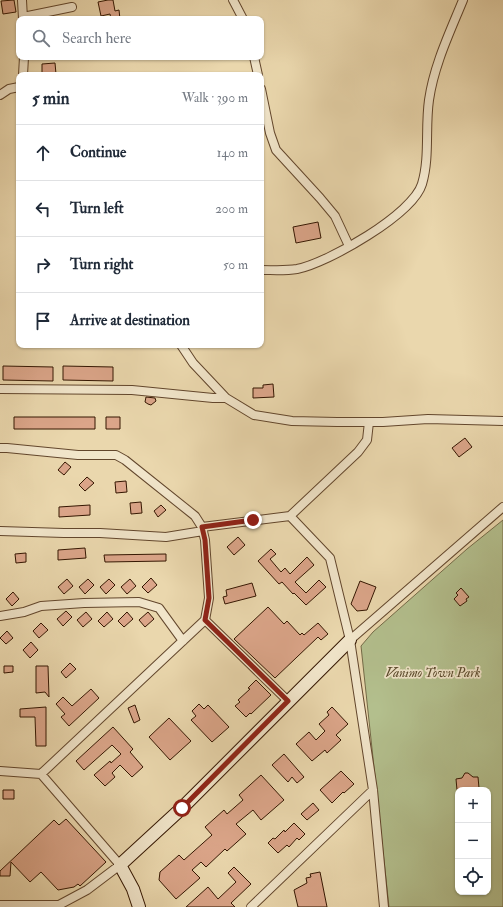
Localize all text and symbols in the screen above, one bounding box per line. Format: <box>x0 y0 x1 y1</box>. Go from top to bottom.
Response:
search box <box>16 16 264 60</box>
icon: search <box>30 27 52 49</box>
text: Search here <box>62 29 131 48</box>
text: 5 min <box>32 88 70 109</box>
text: Walk · 390 m <box>182 90 248 106</box>
icon: ahead <box>32 142 54 164</box>
text: Continue <box>70 143 126 162</box>
text: 140 m <box>217 145 248 161</box>
icon: left <box>32 198 54 220</box>
text: Turn left <box>70 199 124 218</box>
text: 200 m <box>215 201 248 217</box>
icon: right <box>32 254 54 276</box>
text: Turn right <box>70 255 133 274</box>
text: 50 m <box>223 257 248 273</box>
icon: arrive <box>32 310 54 332</box>
text: Arrive at destination <box>70 311 190 330</box>
route end <box>244 511 262 529</box>
park label: Vanimo Town Park <box>386 665 480 681</box>
map controls <box>455 787 491 895</box>
button: + <box>455 787 491 823</box>
route start <box>173 799 191 817</box>
button: − <box>455 823 491 859</box>
button: locate <box>455 859 491 895</box>

